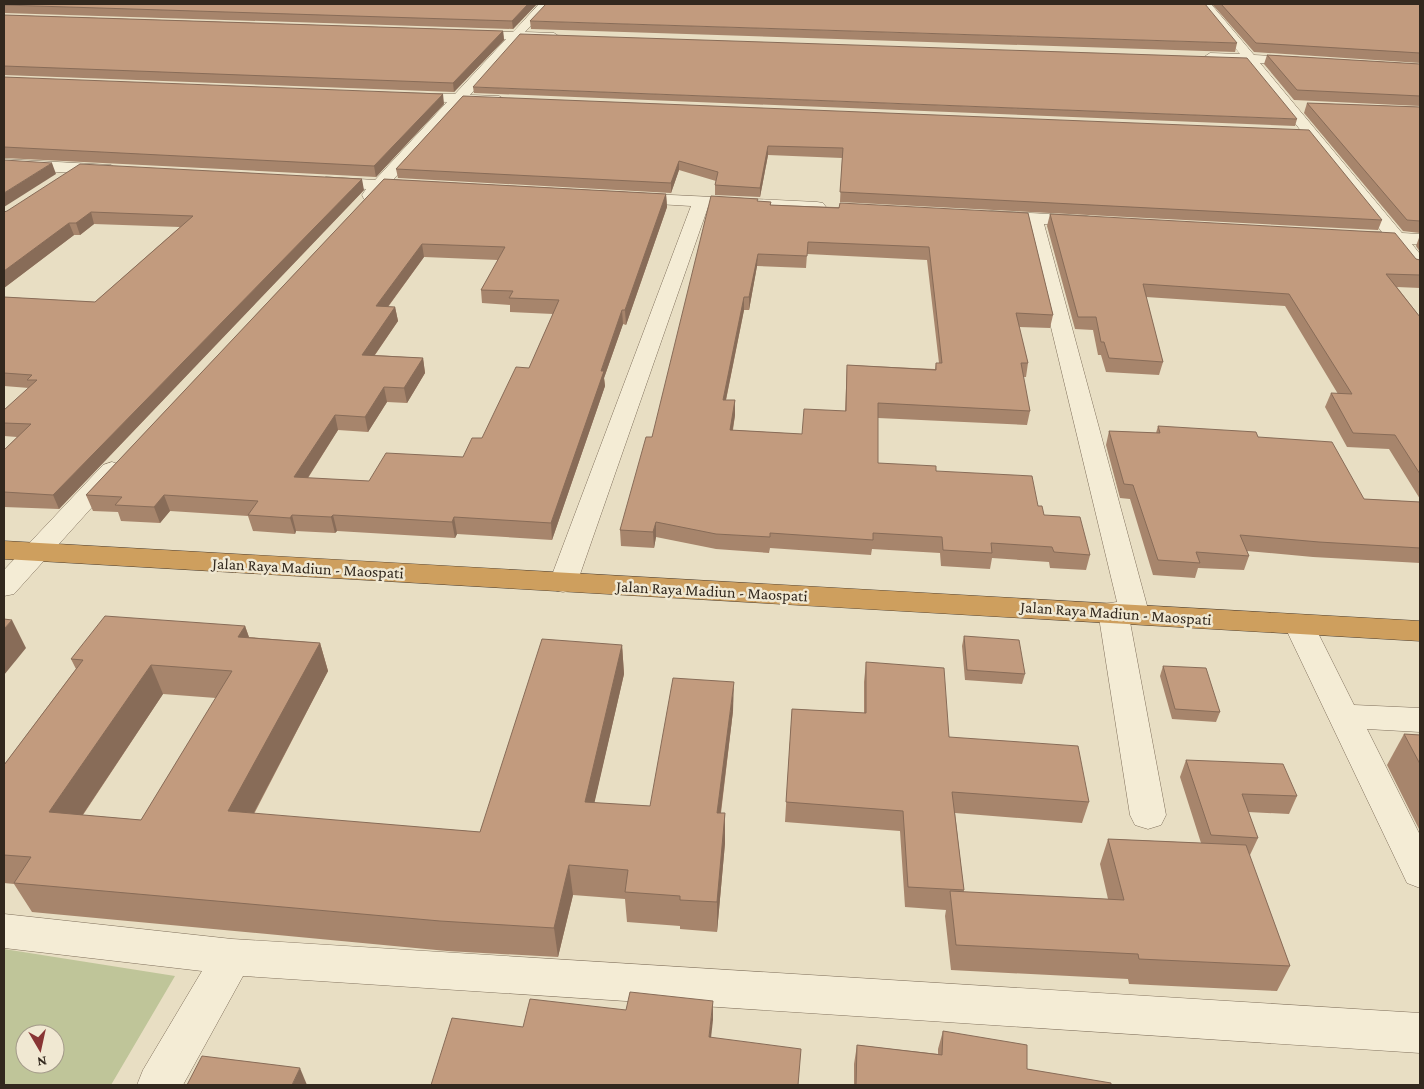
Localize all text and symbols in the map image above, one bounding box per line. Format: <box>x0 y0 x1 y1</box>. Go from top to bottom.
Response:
street label: Jalan Raya Madiun - Maospati <box>210 554 404 582</box>
street label: Jalan Raya Madiun - Maospati <box>614 577 808 605</box>
street label: Jalan Raya Madiun - Maospati <box>1018 598 1212 629</box>
north arrow <box>15 1024 65 1074</box>
text: N <box>36 1053 48 1071</box>

